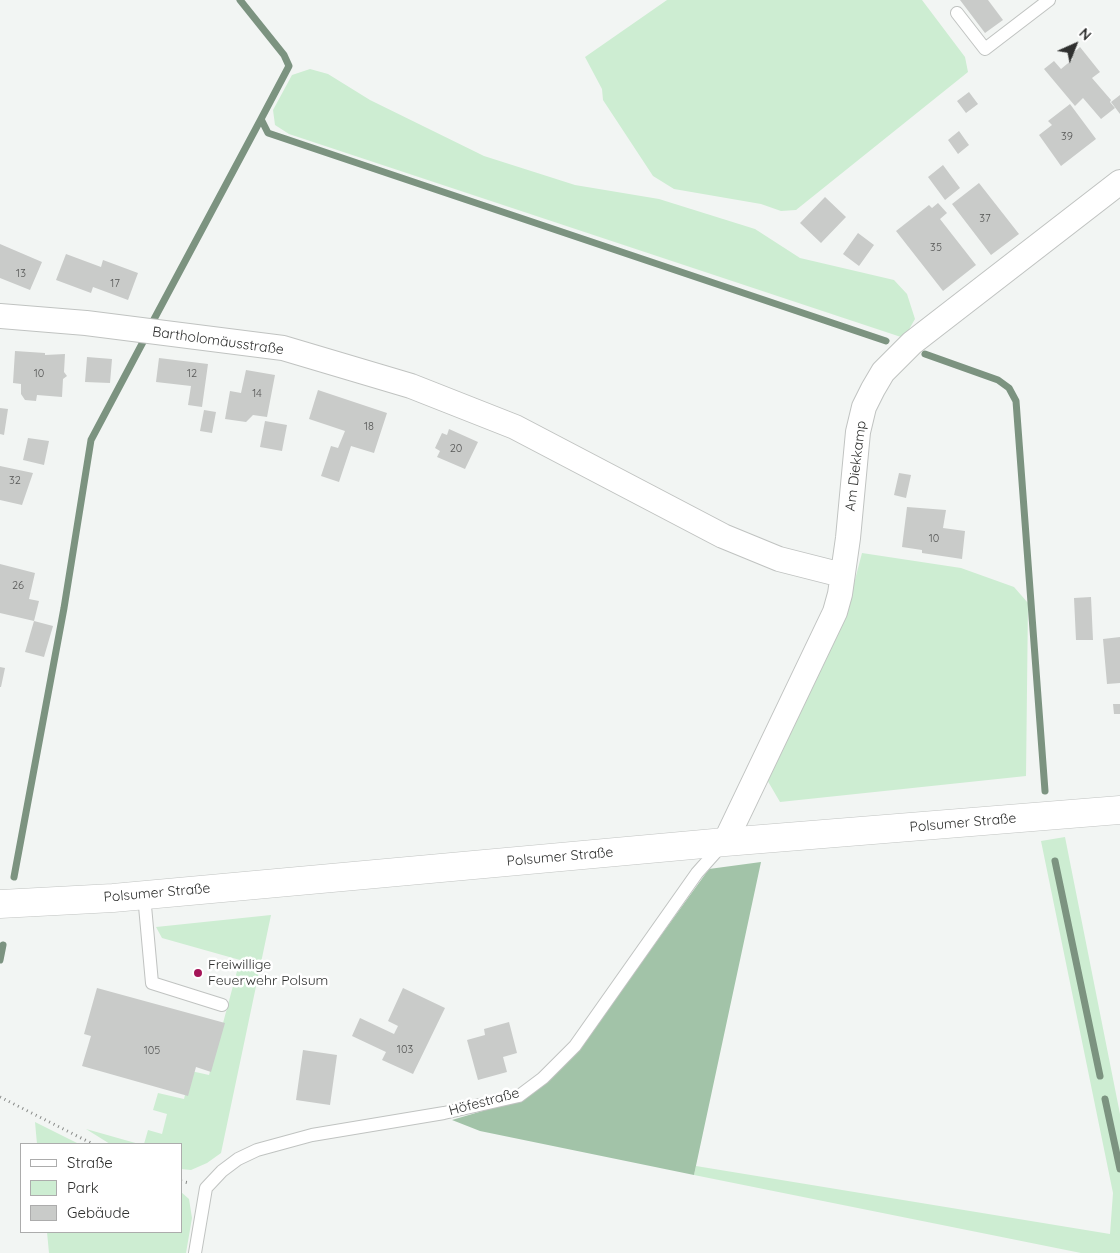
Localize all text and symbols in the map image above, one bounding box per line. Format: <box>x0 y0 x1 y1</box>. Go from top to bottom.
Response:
north arrow <box>1050 20 1100 70</box>
text: N <box>1075 24 1095 44</box>
house number: 39 <box>1061 130 1073 144</box>
house number: 37 <box>979 212 991 226</box>
house number: 35 <box>930 241 942 255</box>
house number: 13 <box>16 267 26 281</box>
house number: 17 <box>110 277 120 291</box>
street label: Bartholomäusstraße <box>151 323 285 359</box>
house number: 10 <box>34 367 44 381</box>
house number: 12 <box>187 367 197 381</box>
house number: 14 <box>252 387 262 401</box>
house number: 18 <box>364 420 374 434</box>
street label: Am Diekkamp <box>842 420 870 512</box>
house number: 20 <box>450 442 462 456</box>
house number: 32 <box>9 474 21 488</box>
house number: 10 <box>929 532 939 546</box>
house number: 26 <box>12 579 24 593</box>
street label: Polsumer Straße <box>909 810 1017 836</box>
street label: Polsumer Straße <box>506 844 614 870</box>
street label: Polsumer Straße <box>103 880 211 906</box>
place label: Freiwillige Feuerwehr Polsum <box>208 957 328 990</box>
marker: Freiwillige Feuerwehr Polsum <box>192 967 204 979</box>
house number: 103 <box>397 1043 413 1057</box>
house number: 105 <box>144 1044 160 1058</box>
street label: Höfestraße <box>447 1085 521 1119</box>
legend <box>20 1143 182 1233</box>
text: Straße <box>67 1153 113 1172</box>
text: Park <box>67 1178 99 1197</box>
text: Gebäude <box>67 1203 130 1222</box>

